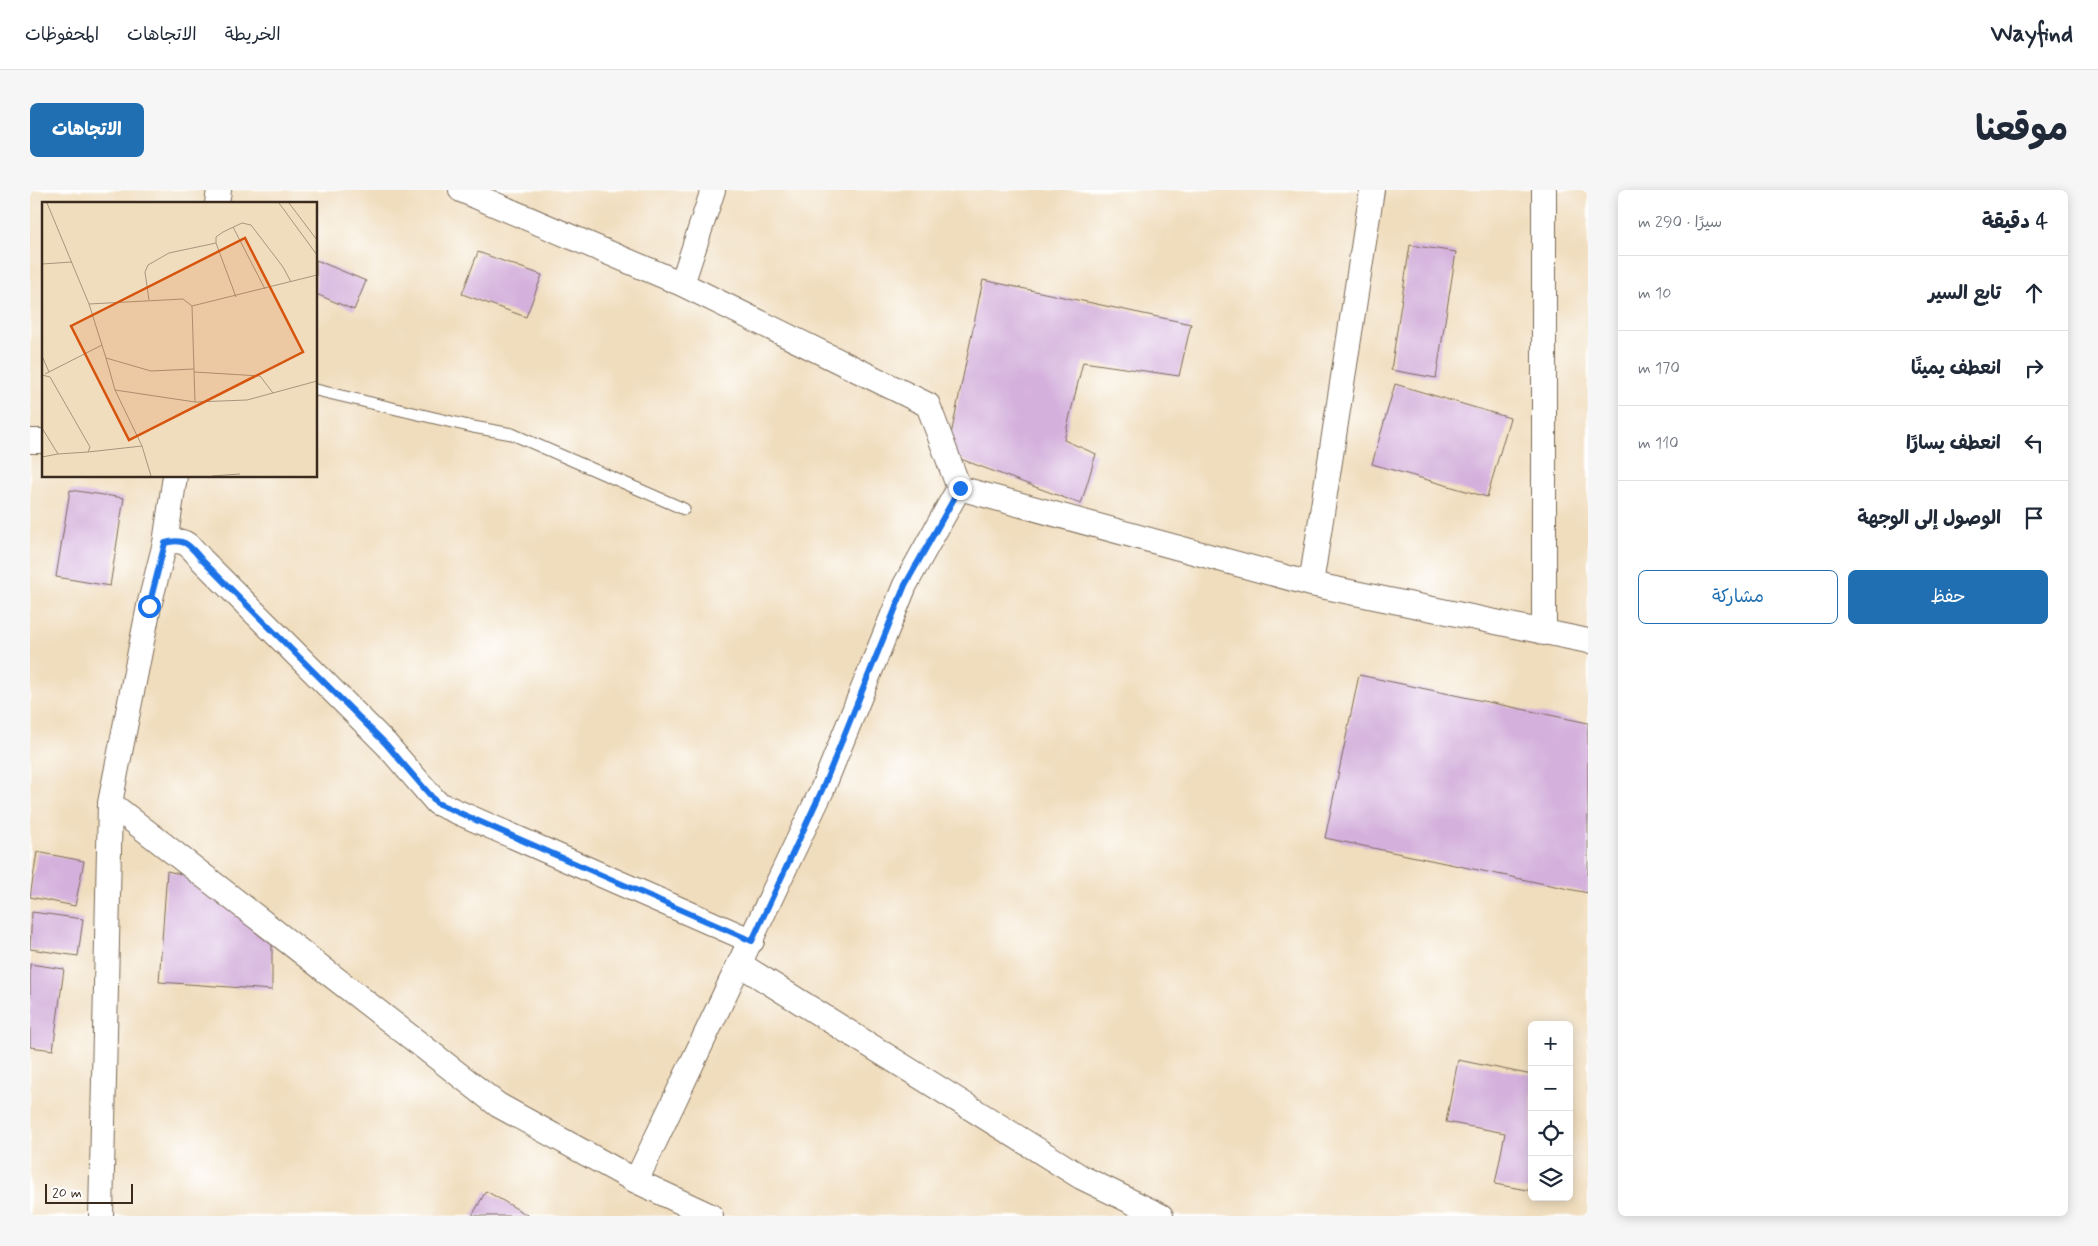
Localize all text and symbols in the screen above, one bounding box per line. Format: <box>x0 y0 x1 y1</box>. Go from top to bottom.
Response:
text: Wayfind <box>1991 19 2073 50</box>
text: المحفوظات <box>25 23 99 47</box>
text: الاتجاهات <box>127 23 197 47</box>
text: الخريطة <box>225 23 281 47</box>
button: الاتجاهات <box>30 103 144 157</box>
text: موقعنا <box>1975 107 2068 153</box>
inset map <box>42 202 318 478</box>
text: 4 دقيقة <box>1982 208 2048 236</box>
text: سيرًا · 290 m <box>1638 212 1722 233</box>
icon: ahead <box>2020 279 2048 307</box>
text: تابع السير <box>1928 281 2001 306</box>
text: 10 m <box>1638 283 1671 304</box>
icon: right <box>2020 354 2048 382</box>
text: انعطف يمينًا <box>1911 356 2001 381</box>
text: 170 m <box>1638 358 1680 379</box>
icon: left <box>2020 429 2048 457</box>
text: انعطف يسارًا <box>1906 431 2001 456</box>
text: 110 m <box>1638 433 1679 454</box>
route end <box>949 477 972 500</box>
icon: arrive <box>2020 504 2048 532</box>
text: الوصول إلى الوجهة <box>1857 506 2001 531</box>
button: مشاركة <box>1638 570 1838 624</box>
button: حفظ <box>1848 570 2048 624</box>
route start <box>138 595 161 618</box>
map controls <box>1528 1021 1573 1201</box>
button: + <box>1528 1021 1573 1066</box>
button: − <box>1528 1066 1573 1111</box>
button: locate <box>1528 1111 1573 1156</box>
button: layers <box>1528 1156 1573 1201</box>
scale bar <box>45 1181 132 1204</box>
text: 20 m <box>52 1184 82 1202</box>

